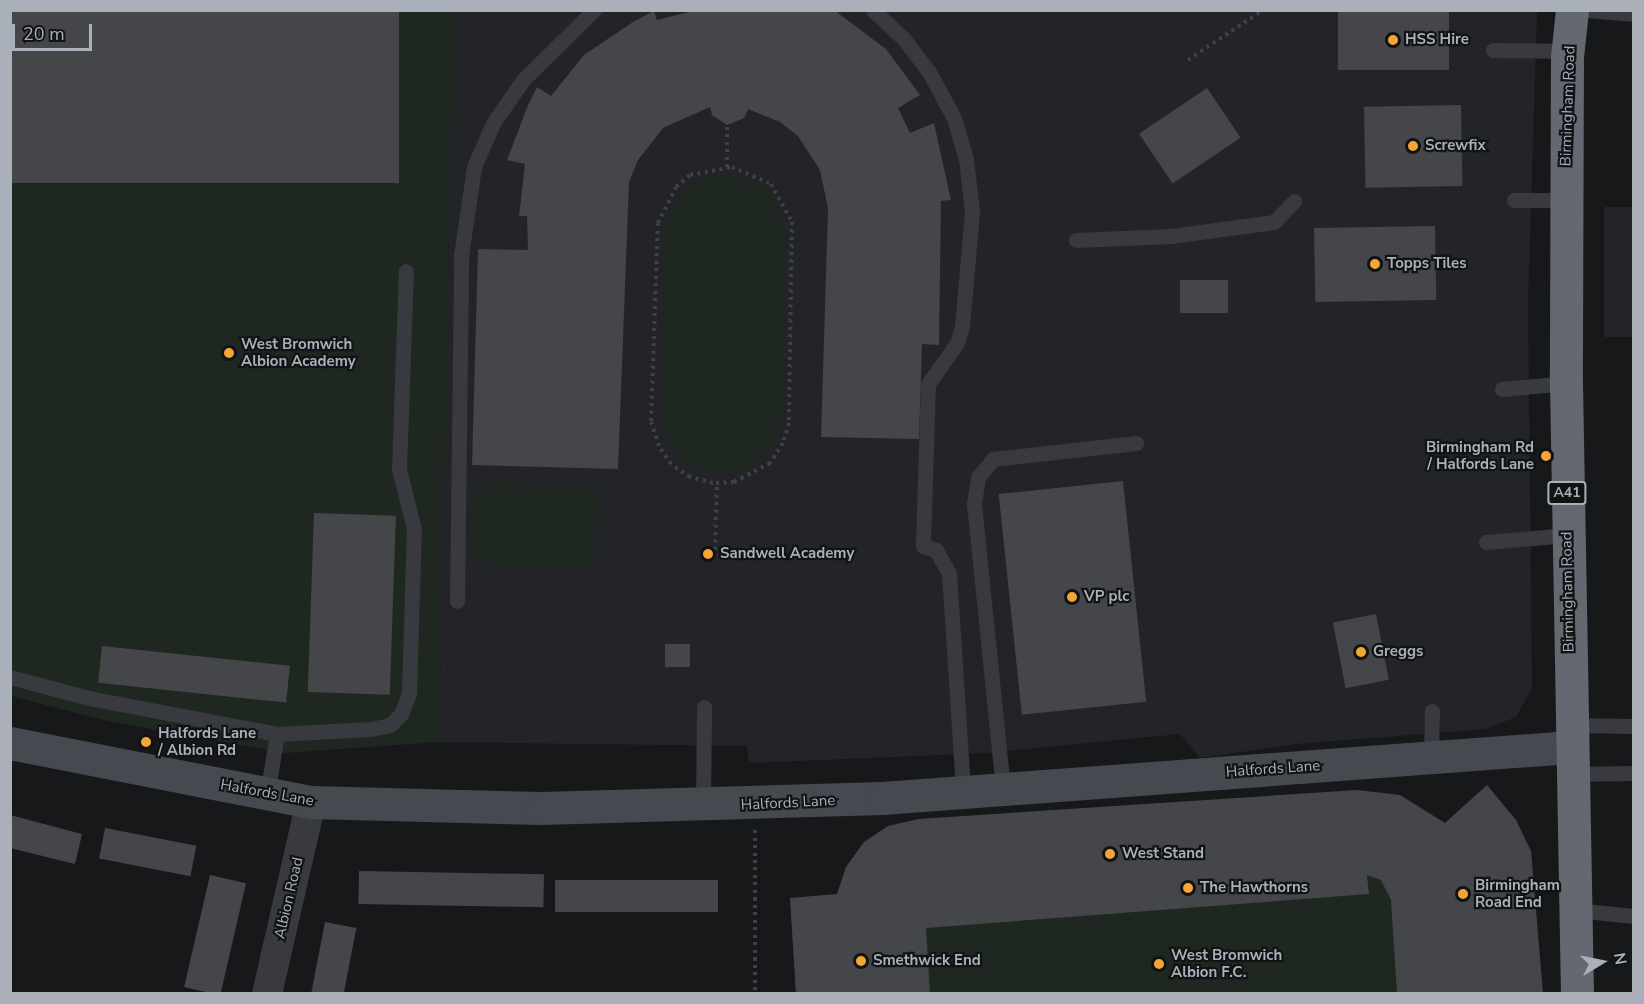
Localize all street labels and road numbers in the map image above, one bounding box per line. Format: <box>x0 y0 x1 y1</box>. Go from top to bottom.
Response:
street label: Birmingham Road <box>1557 45 1579 167</box>
road number: A41 <box>1546 482 1588 504</box>
street label: Birmingham Road <box>1558 532 1578 652</box>
street label: Halfords Lane <box>1225 757 1321 781</box>
street label: Halfords Lane <box>219 776 315 810</box>
street label: Halfords Lane <box>740 792 836 814</box>
street label: Albion Road <box>271 855 307 941</box>

